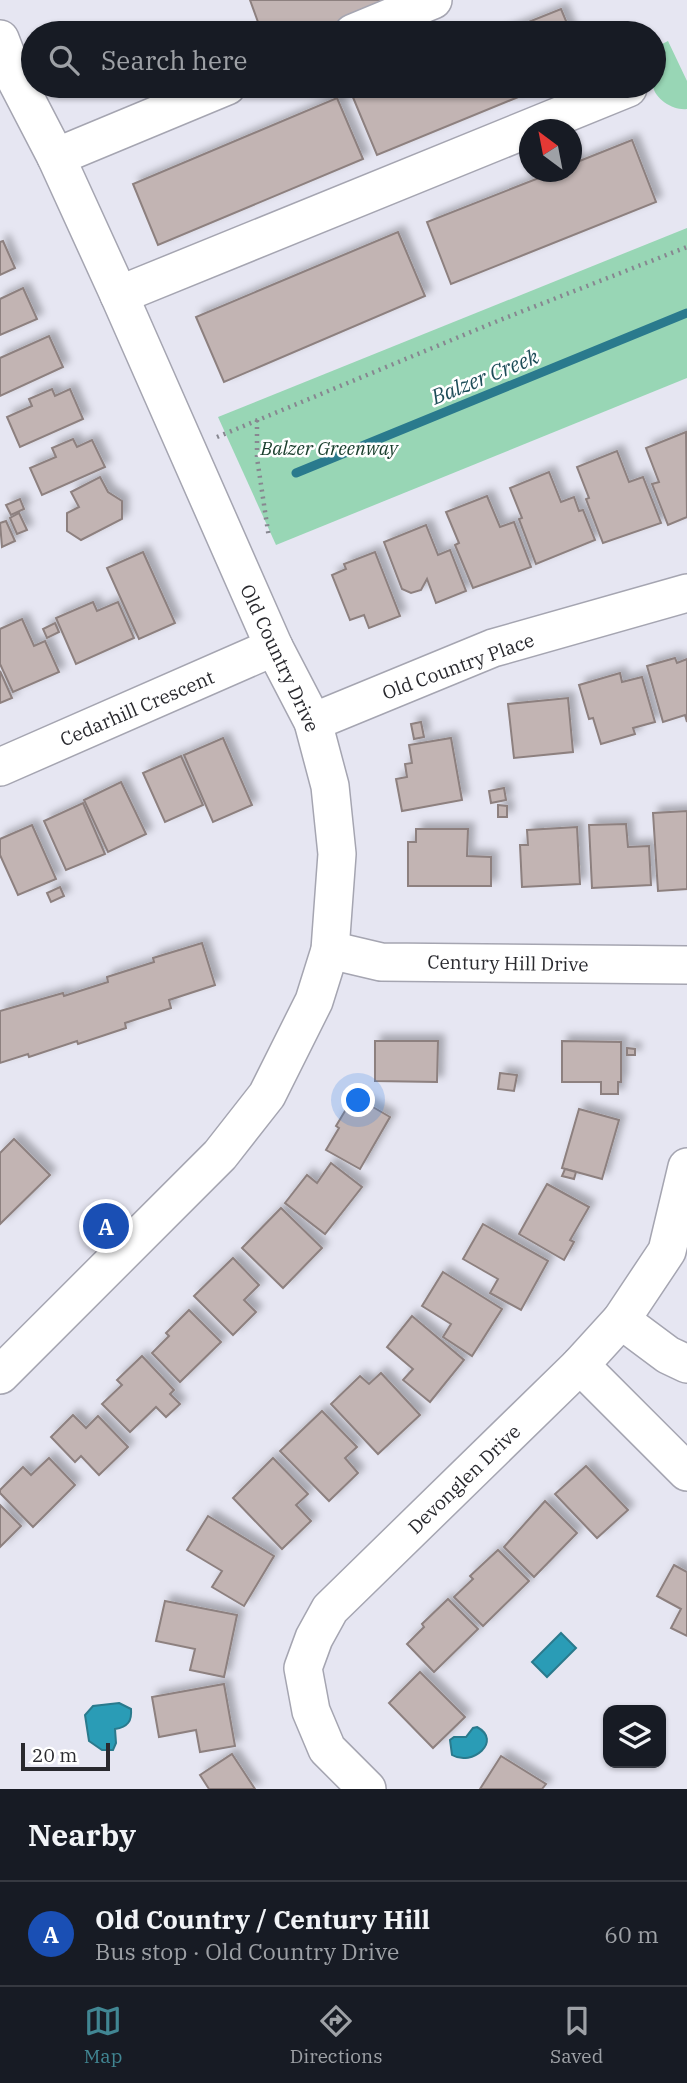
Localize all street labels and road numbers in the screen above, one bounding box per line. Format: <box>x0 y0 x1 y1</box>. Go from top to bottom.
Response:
street label: Old Country Drive <box>235 580 325 736</box>
street label: Old Country Place <box>379 627 537 705</box>
street label: Cedarhill Crescent <box>56 665 218 751</box>
street label: Century Hill Drive <box>427 950 589 976</box>
street label: Devonglen Drive <box>403 1419 525 1539</box>

